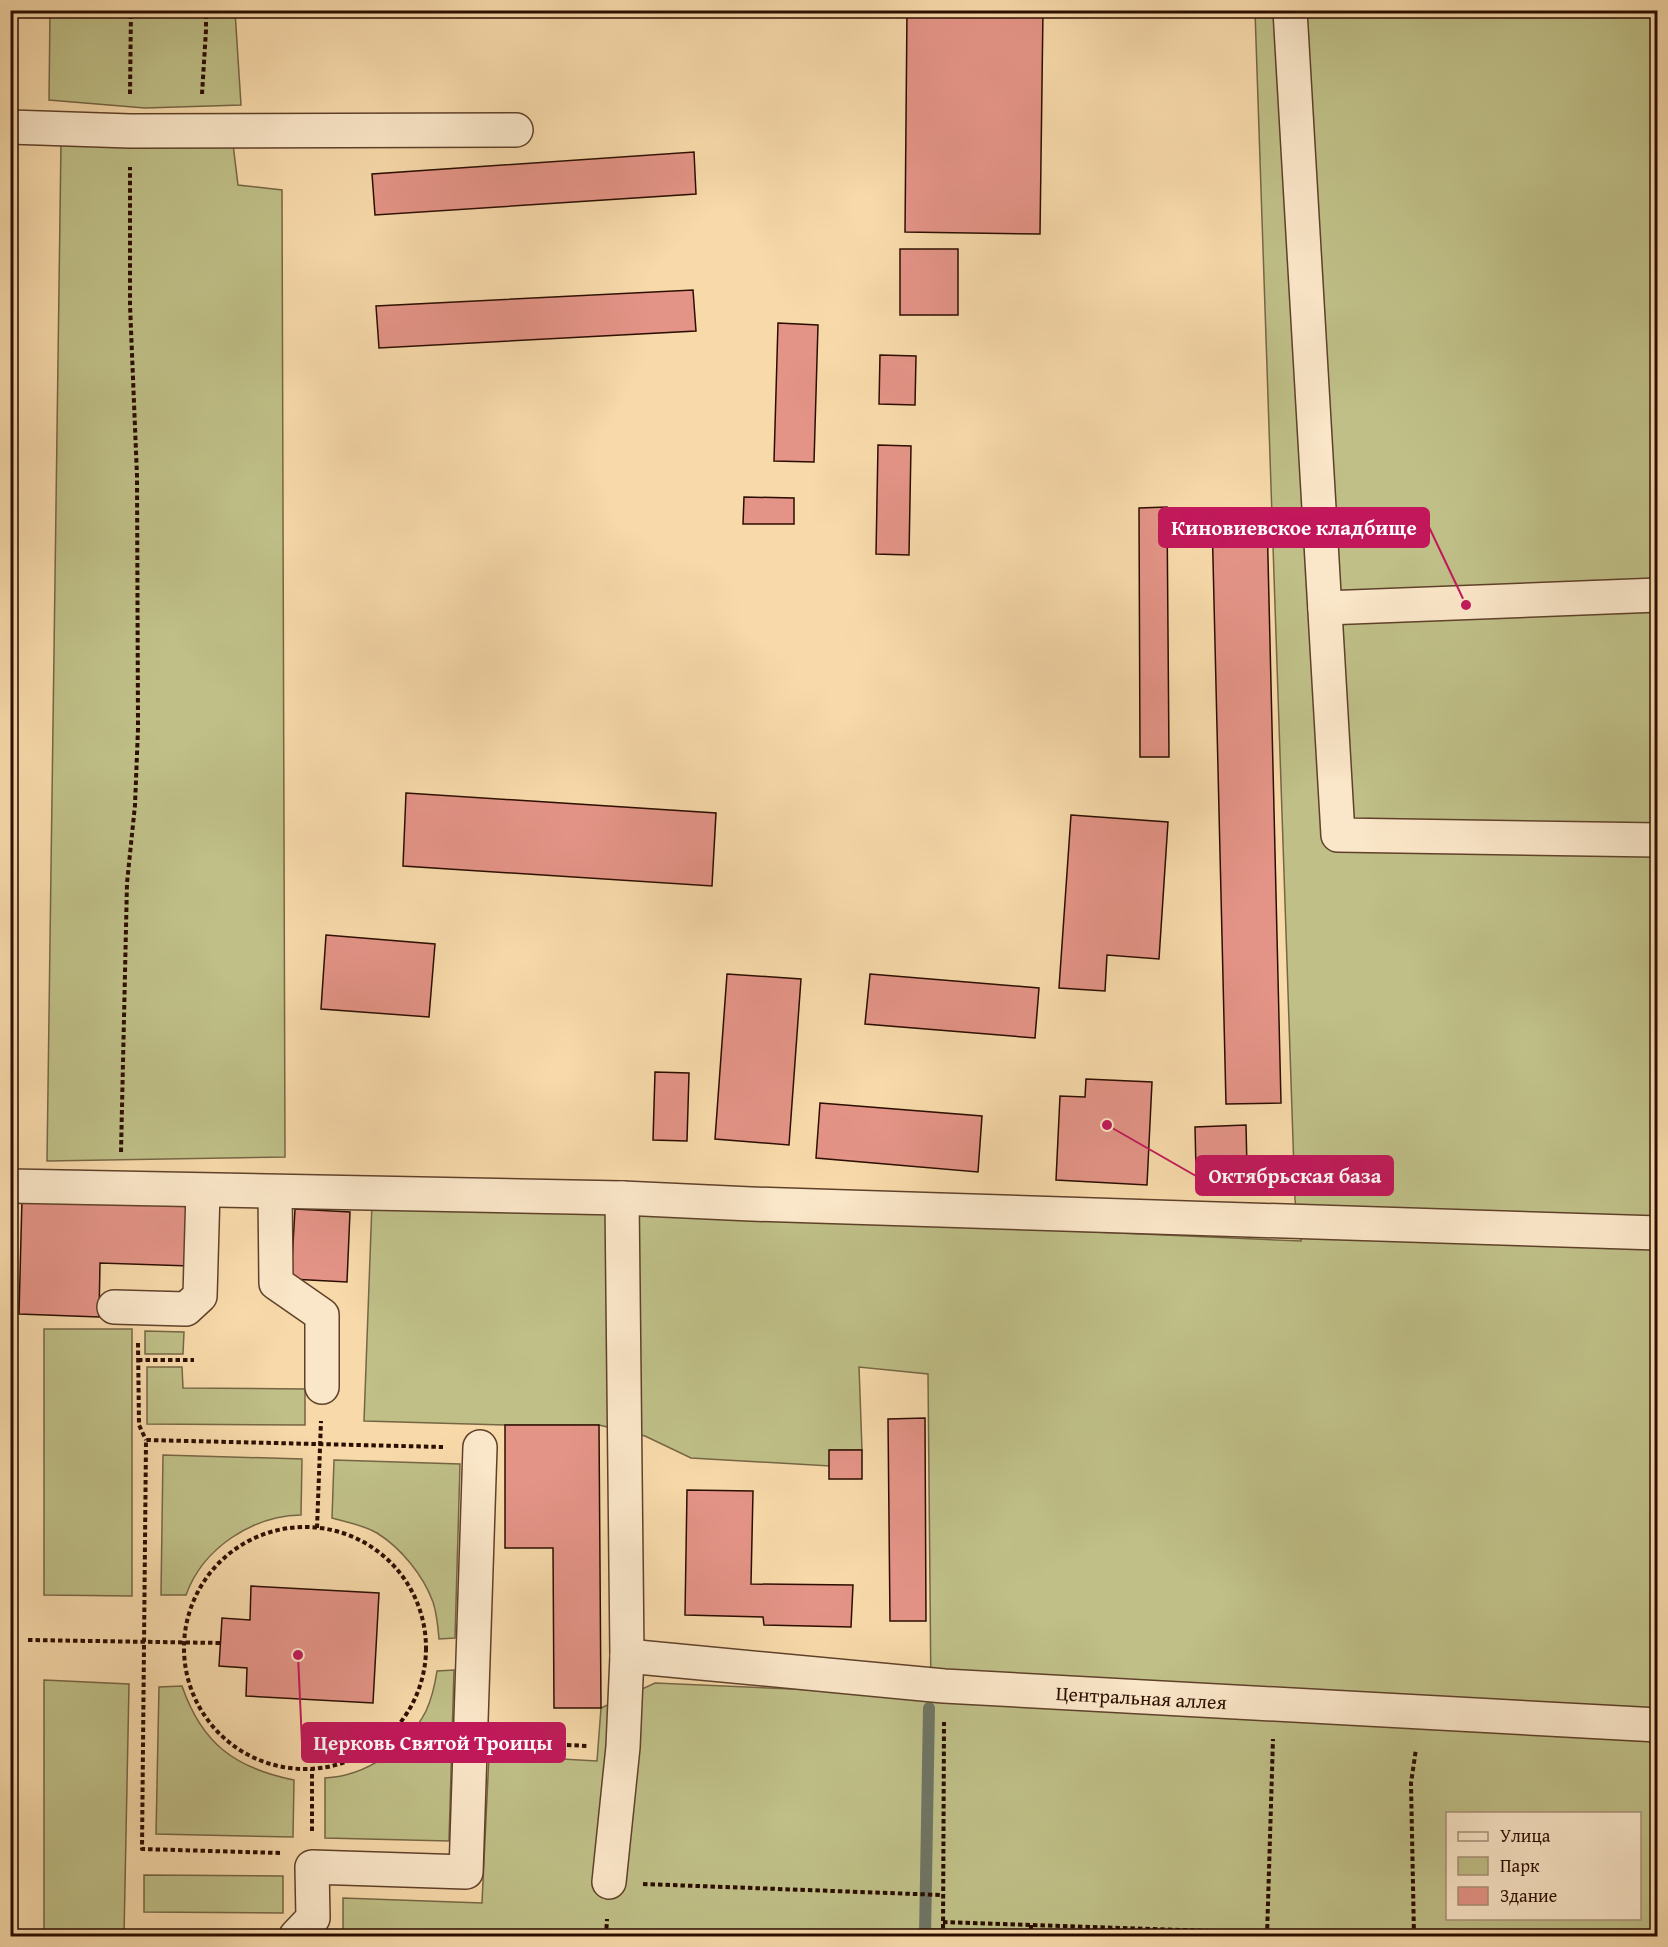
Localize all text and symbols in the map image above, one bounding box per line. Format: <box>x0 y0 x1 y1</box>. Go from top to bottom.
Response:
callout: Киновиевское кладбище <box>1159 508 1429 547</box>
text: Киновиевское кладбище <box>1171 512 1417 543</box>
callout: Октябрьская база <box>1196 1156 1393 1195</box>
text: Октябрьская база <box>1208 1160 1382 1191</box>
street label: Центральная аллея <box>1055 1678 1228 1716</box>
callout: Церковь Святой Троицы <box>302 1723 565 1762</box>
text: Церковь Святой Троицы <box>314 1727 552 1758</box>
legend <box>1446 1812 1641 1920</box>
text: Улица <box>1500 1822 1551 1849</box>
text: Парк <box>1500 1852 1540 1879</box>
text: Здание <box>1500 1882 1557 1909</box>

